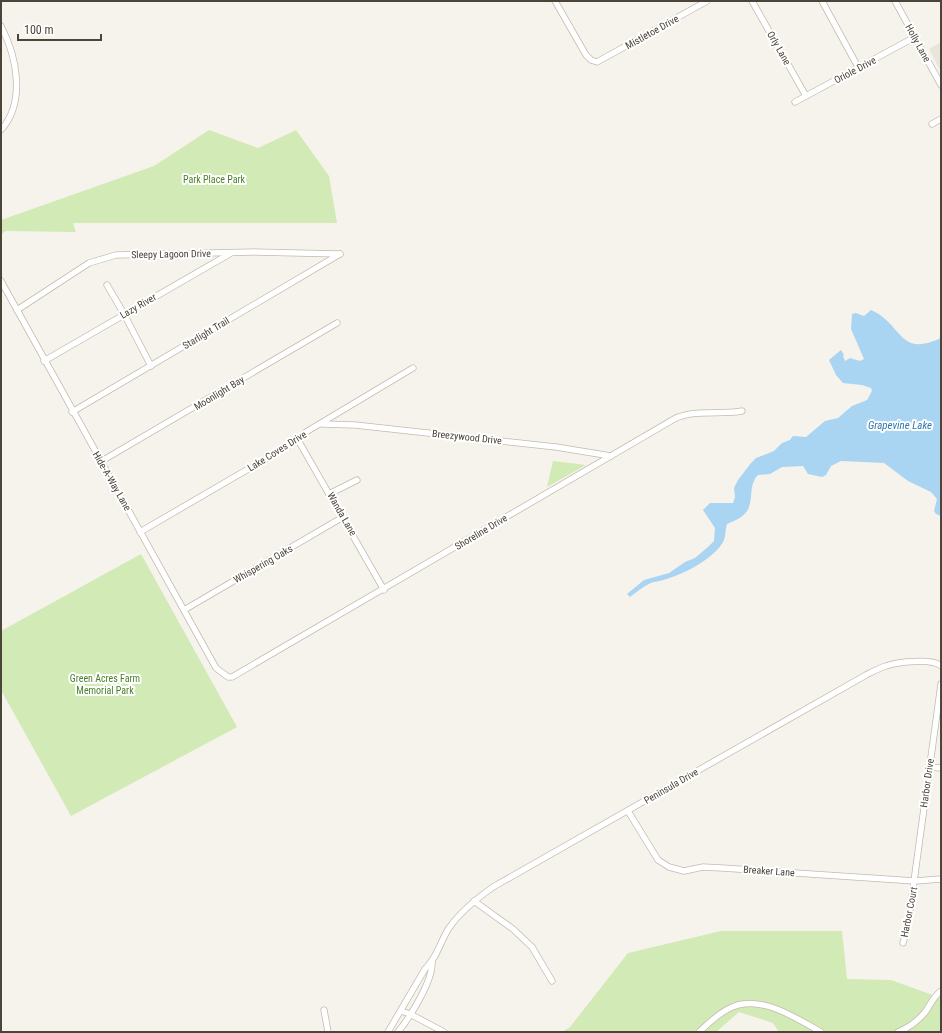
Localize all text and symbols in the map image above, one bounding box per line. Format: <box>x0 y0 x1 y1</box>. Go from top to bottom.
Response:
street label: Mistletoe Drive <box>623 13 681 51</box>
scale bar <box>18 16 101 42</box>
street label: Holly Lane <box>903 22 933 64</box>
text: 100 m <box>24 23 54 37</box>
street label: Orly Lane <box>765 29 793 67</box>
street label: Oriole Drive <box>832 54 878 86</box>
park label: Park Place Park <box>183 174 246 185</box>
street label: Sleepy Lagoon Drive <box>131 248 211 260</box>
street label: Lazy River <box>118 291 158 321</box>
street label: Starlight Trail <box>181 315 231 351</box>
street label: Moonlight Bay <box>192 374 246 412</box>
water label: Grapevine Lake <box>868 419 932 432</box>
street label: Lake Coves Drive <box>246 428 309 473</box>
street label: Breezywood Drive <box>432 428 503 446</box>
street label: Hide-A-Way Lane <box>91 449 134 513</box>
street label: Wanda Lane <box>325 490 359 538</box>
street label: Shoreline Drive <box>453 512 509 552</box>
street label: Whispering Oaks <box>232 542 295 585</box>
park label: Green Acres Farm Memorial Park <box>70 673 140 696</box>
street label: Harbor Drive <box>918 758 936 808</box>
street label: Peninsula Drive <box>642 766 700 806</box>
street label: Breaker Lane <box>743 864 795 878</box>
street label: Harbor Court <box>899 886 919 938</box>

